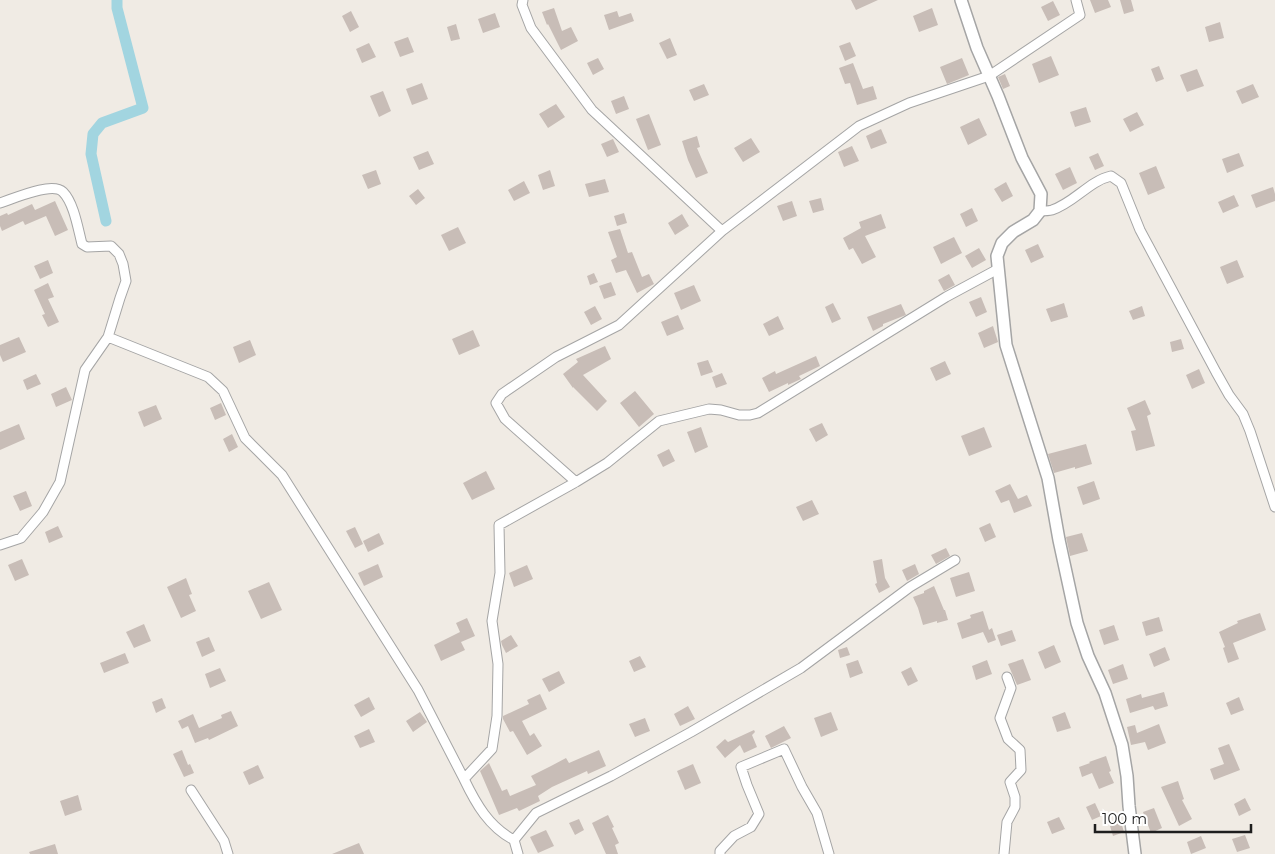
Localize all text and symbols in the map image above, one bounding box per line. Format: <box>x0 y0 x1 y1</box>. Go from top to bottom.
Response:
scale bar <box>1095 802 1251 834</box>
text: 100 m <box>1102 809 1147 828</box>

